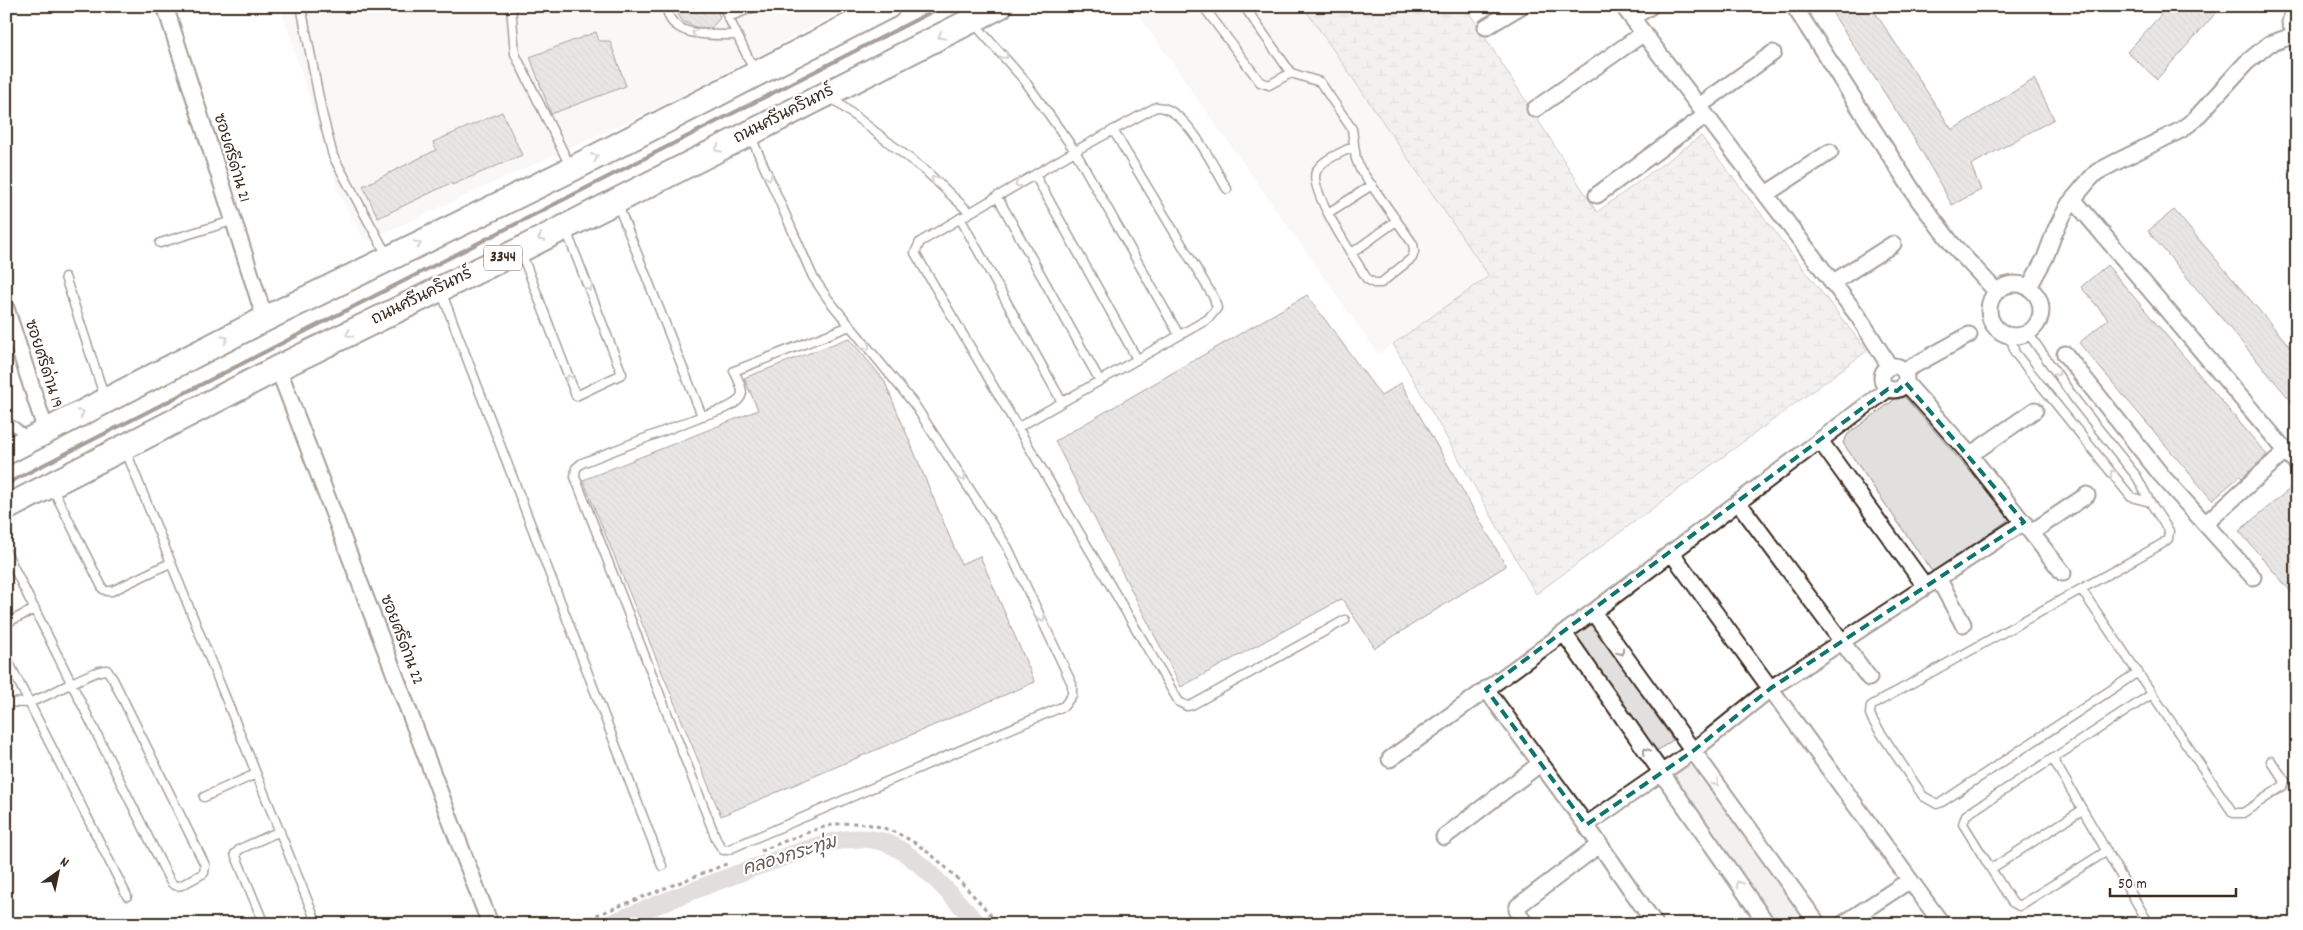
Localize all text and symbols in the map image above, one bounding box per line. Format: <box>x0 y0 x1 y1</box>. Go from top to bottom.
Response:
one-way arrow <box>691 28 700 39</box>
one-way arrow <box>937 30 946 40</box>
one-way arrow <box>999 50 1008 59</box>
street label: ถนนศรีนครินทร์ <box>729 78 839 150</box>
street label: ซอยศรีด่าน 21 <box>207 110 257 205</box>
one-way arrow <box>714 143 723 153</box>
one-way arrow <box>590 153 599 163</box>
one-way arrow <box>763 172 774 181</box>
one-way arrow <box>931 176 940 185</box>
one-way arrow <box>1014 178 1023 188</box>
one-way arrow <box>538 232 547 242</box>
one-way arrow <box>413 240 422 250</box>
road number: 3344 <box>484 246 522 270</box>
street label: ถนนศรีนครินทร์ <box>367 261 477 331</box>
one-way arrow <box>583 283 593 292</box>
street label: ซอยศรีด่าน 19 <box>18 316 70 411</box>
one-way arrow <box>345 327 354 338</box>
one-way arrow <box>220 335 229 345</box>
one-way arrow <box>861 341 870 350</box>
one-way arrow <box>2051 367 2060 377</box>
one-way arrow <box>565 374 575 383</box>
one-way arrow <box>75 409 84 419</box>
one-way arrow <box>2109 470 2118 479</box>
one-way arrow <box>956 473 966 482</box>
street label: ซอยศรีด่าน 22 <box>373 591 431 688</box>
one-way arrow <box>1036 614 1046 623</box>
one-way arrow <box>1615 646 1624 656</box>
one-way arrow <box>1643 747 1652 757</box>
one-way arrow <box>1710 777 1719 787</box>
water label: คลองกระทุ่ม <box>739 828 842 883</box>
north arrow <box>32 848 82 898</box>
text: N <box>56 853 72 873</box>
scale bar <box>2110 865 2237 897</box>
text: 50 m <box>2118 874 2147 896</box>
one-way arrow <box>1736 880 1745 890</box>

